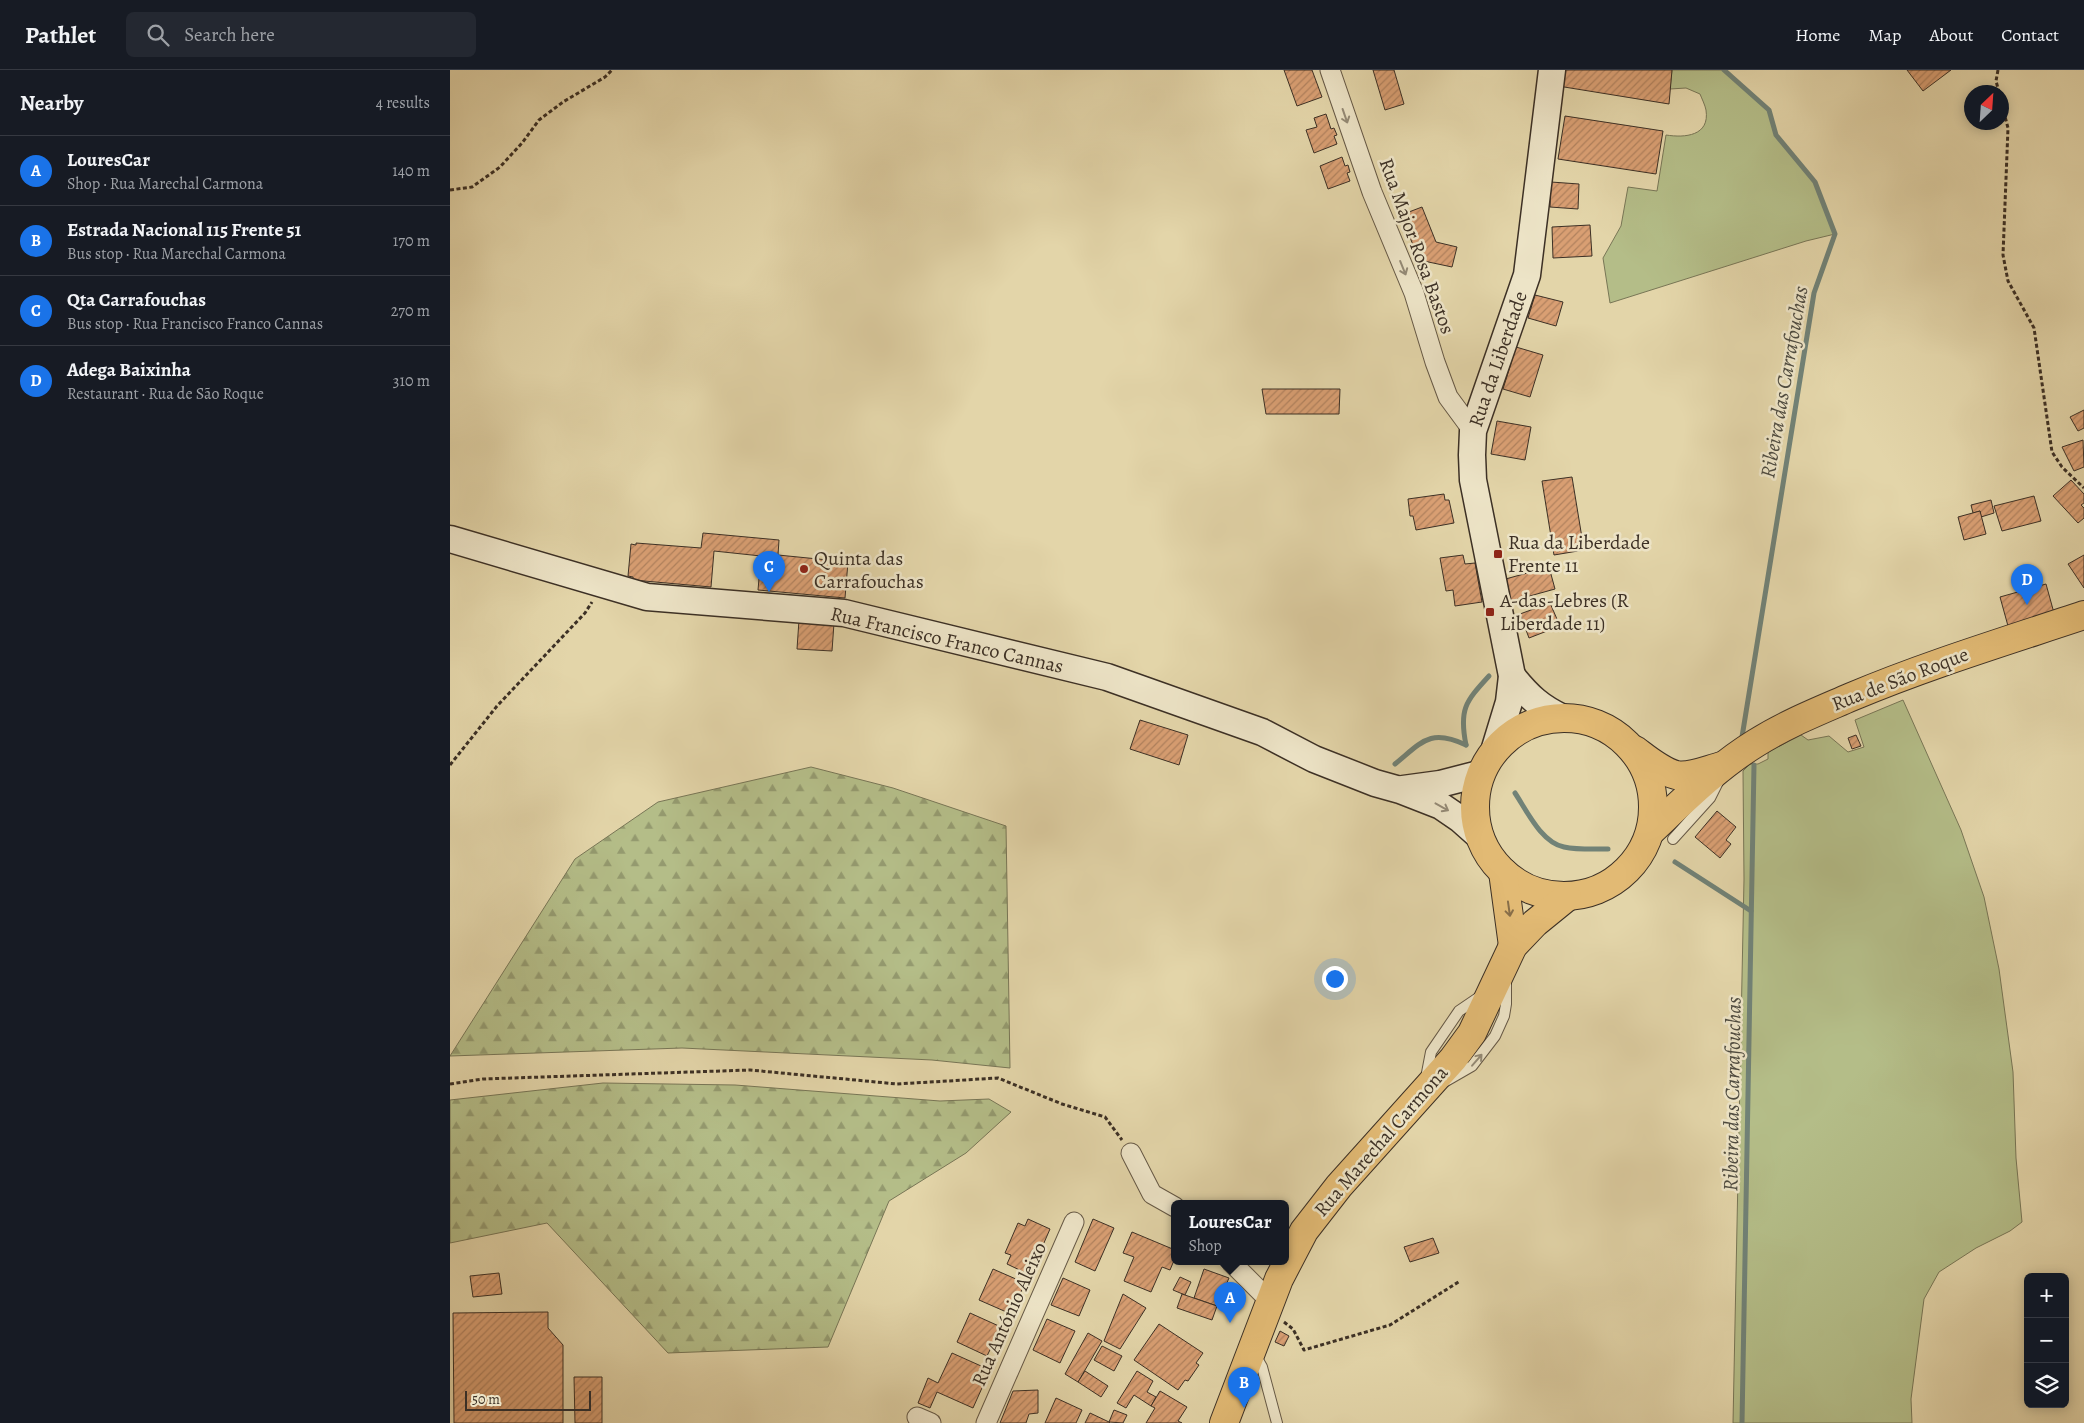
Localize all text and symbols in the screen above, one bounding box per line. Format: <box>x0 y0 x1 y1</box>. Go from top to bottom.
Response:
search box <box>126 12 476 57</box>
text: Pathlet <box>25 19 96 51</box>
icon: search <box>144 21 172 49</box>
text: Search here <box>184 22 275 48</box>
text: Home <box>1795 23 1840 47</box>
text: Map <box>1868 23 1901 47</box>
text: About <box>1929 23 1973 47</box>
text: Contact <box>2001 23 2059 47</box>
north arrow <box>1964 85 2009 130</box>
text: Nearby <box>20 89 83 117</box>
text: 4 results <box>376 92 430 114</box>
one-way arrow <box>1341 108 1351 124</box>
text: LouresCar <box>67 147 150 173</box>
street label: Rua Major Rosa Bastos <box>1373 154 1461 338</box>
text: A <box>31 160 41 182</box>
text: 140 m <box>392 160 430 182</box>
text: Shop · Rua Marechal Carmona <box>67 173 263 195</box>
text: Estrada Nacional 115 Frente 51 <box>67 217 301 243</box>
text: B <box>31 230 41 252</box>
text: 170 m <box>393 230 430 252</box>
text: Bus stop · Rua Marechal Carmona <box>67 243 286 265</box>
one-way arrow <box>1399 260 1409 275</box>
water label: Ribeira das Carrafouchas <box>1753 284 1815 480</box>
text: Qta Carrafouchas <box>67 287 206 313</box>
street label: Rua da Liberdade <box>1462 288 1534 430</box>
text: C <box>31 300 41 322</box>
text: 270 m <box>391 300 430 322</box>
text: Bus stop · Rua Francisco Franco Cannas <box>67 313 323 335</box>
text: Adega Baixinha <box>67 357 191 383</box>
text: D <box>30 370 42 392</box>
text: 310 m <box>393 370 430 392</box>
text: Restaurant · Rua de São Roque <box>67 383 264 405</box>
place label: Rua da Liberdade Frente 11 <box>1508 529 1650 579</box>
place label: Quinta das Carrafouchas <box>814 545 924 595</box>
marker: Rua da Liberdade Frente 11 <box>1492 548 1504 560</box>
pin: C <box>753 551 785 592</box>
marker: Quinta das Carrafouchas <box>798 563 810 575</box>
pin: D <box>2011 564 2043 605</box>
place label: A-das-Lebres (R Liberdade 11) <box>1499 587 1630 637</box>
street label: Rua Francisco Franco Cannas <box>828 600 1066 680</box>
marker: A-das-Lebres (R Liberdade 11) <box>1484 606 1496 618</box>
street label: Rua de São Roque <box>1828 640 1972 717</box>
one-way arrow <box>1435 803 1449 813</box>
one-way arrow <box>1504 900 1514 916</box>
your location <box>1322 966 1348 992</box>
water label: Ribeira das Carrafouchas <box>1716 996 1748 1192</box>
one-way arrow <box>1471 1053 1482 1066</box>
street label: Rua Marechal Carmona <box>1308 1059 1455 1222</box>
popup <box>1171 1200 1289 1265</box>
text: LouresCar <box>1188 1209 1272 1235</box>
text: Shop <box>1188 1235 1222 1257</box>
street label: Rua António Aleixo <box>965 1238 1053 1390</box>
map controls <box>2024 1273 2069 1408</box>
button: + <box>2024 1273 2069 1318</box>
pin: A <box>1214 1282 1246 1323</box>
button: − <box>2024 1318 2069 1363</box>
button: layers <box>2024 1363 2069 1408</box>
pin: B <box>1228 1367 1260 1408</box>
scale bar <box>465 1388 591 1411</box>
text: 50 m <box>472 1390 500 1409</box>

